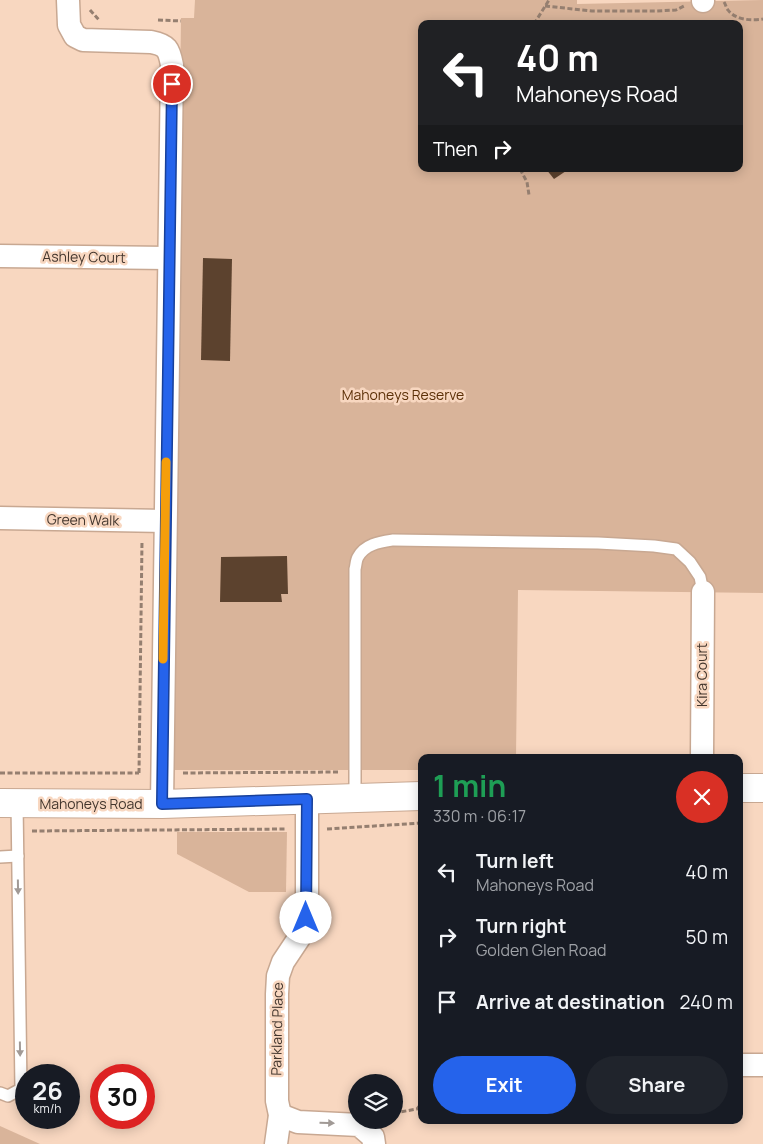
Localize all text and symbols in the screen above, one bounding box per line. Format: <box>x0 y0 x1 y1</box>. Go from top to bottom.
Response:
text: 40 m <box>516 34 599 82</box>
icon: left <box>433 40 498 105</box>
pin <box>151 63 193 105</box>
icon: arrive <box>158 70 186 98</box>
text: Mahoneys Road <box>516 79 678 109</box>
icon: right <box>488 135 516 163</box>
text: Then <box>433 136 478 162</box>
street label: Ashley Court <box>42 246 126 267</box>
park label: Mahoneys Reserve <box>342 385 464 404</box>
street label: Green Walk <box>47 509 120 530</box>
street label: Kira Court <box>692 643 711 707</box>
text: 1 min <box>433 765 506 806</box>
button: close <box>676 771 728 823</box>
street label: Mahoneys Road <box>39 794 143 813</box>
text: 330 m · 06:17 <box>433 805 526 827</box>
text: Turn left <box>476 848 554 874</box>
icon: left <box>433 858 461 886</box>
text: 40 m <box>685 859 728 885</box>
text: Mahoneys Road <box>476 874 594 896</box>
one-way arrow <box>14 879 22 895</box>
position arrow <box>279 891 331 943</box>
text: Turn right <box>476 913 566 939</box>
icon: right <box>433 923 461 951</box>
text: 50 m <box>686 924 728 950</box>
text: Golden Glen Road <box>476 939 607 961</box>
street label: Parkland Place <box>266 982 287 1076</box>
icon: arrive <box>433 988 461 1016</box>
text: Arrive at destination <box>476 989 665 1015</box>
text: 240 m <box>680 989 733 1015</box>
one-way arrow <box>16 1042 24 1058</box>
button: Exit <box>433 1056 576 1114</box>
button: Share <box>586 1056 728 1114</box>
speed limit sign: 30 <box>90 1064 155 1129</box>
text: 26 <box>32 1073 63 1108</box>
map controls <box>348 1074 403 1129</box>
button: layers <box>348 1074 403 1129</box>
text: km/h <box>34 1100 61 1117</box>
one-way arrow <box>319 1120 335 1128</box>

